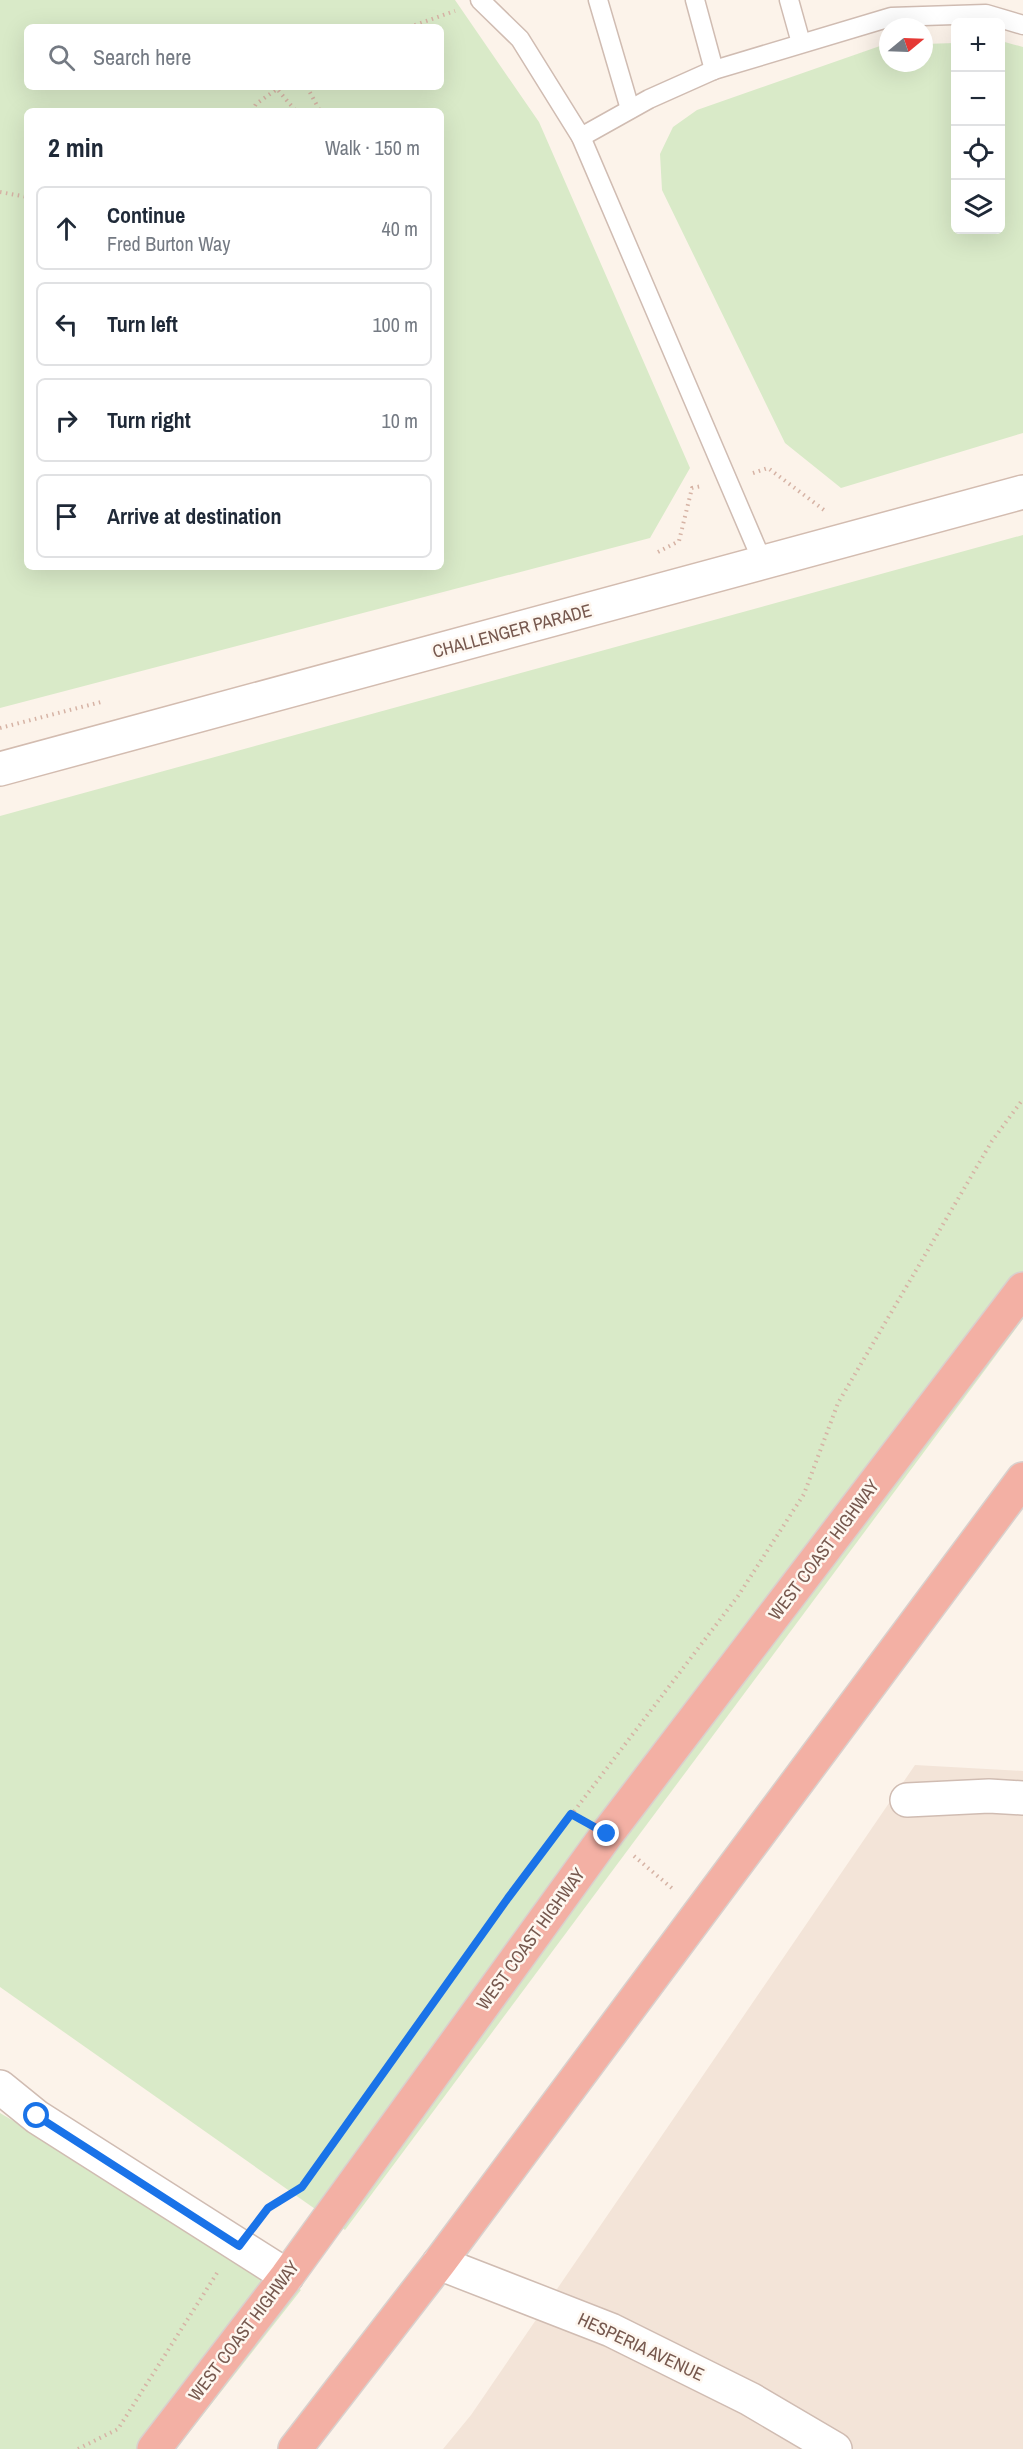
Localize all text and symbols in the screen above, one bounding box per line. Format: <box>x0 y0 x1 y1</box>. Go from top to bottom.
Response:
north arrow <box>879 18 933 72</box>
map controls <box>951 18 1005 234</box>
button: + <box>951 18 1005 72</box>
search box <box>24 24 444 90</box>
icon: search <box>45 41 78 74</box>
text: Search here <box>93 42 191 72</box>
button: − <box>951 72 1005 126</box>
button: locate <box>951 126 1005 180</box>
text: 2 min <box>48 130 104 165</box>
text: Walk · 150 m <box>325 134 420 161</box>
button: layers <box>951 180 1005 234</box>
text: Continue <box>107 200 185 230</box>
icon: ahead <box>50 212 83 245</box>
text: 40 m <box>382 215 418 242</box>
text: Fred Burton Way <box>107 230 230 257</box>
icon: left <box>50 308 83 341</box>
text: Turn left <box>107 309 178 339</box>
text: 100 m <box>372 311 418 338</box>
icon: right <box>50 404 83 437</box>
text: Turn right <box>107 405 191 435</box>
text: 10 m <box>382 407 418 434</box>
icon: arrive <box>50 500 83 533</box>
text: Arrive at destination <box>107 501 281 531</box>
street label: CHALLENGER PARADE <box>430 597 594 664</box>
street label: WEST COAST HIGHWAY <box>762 1474 885 1625</box>
route end <box>593 1820 619 1846</box>
street label: WEST COAST HIGHWAY <box>470 1862 591 2015</box>
route start <box>23 2102 49 2128</box>
street label: WEST COAST HIGHWAY <box>182 2255 305 2406</box>
street label: HESPERIA AVENUE <box>574 2306 708 2387</box>

